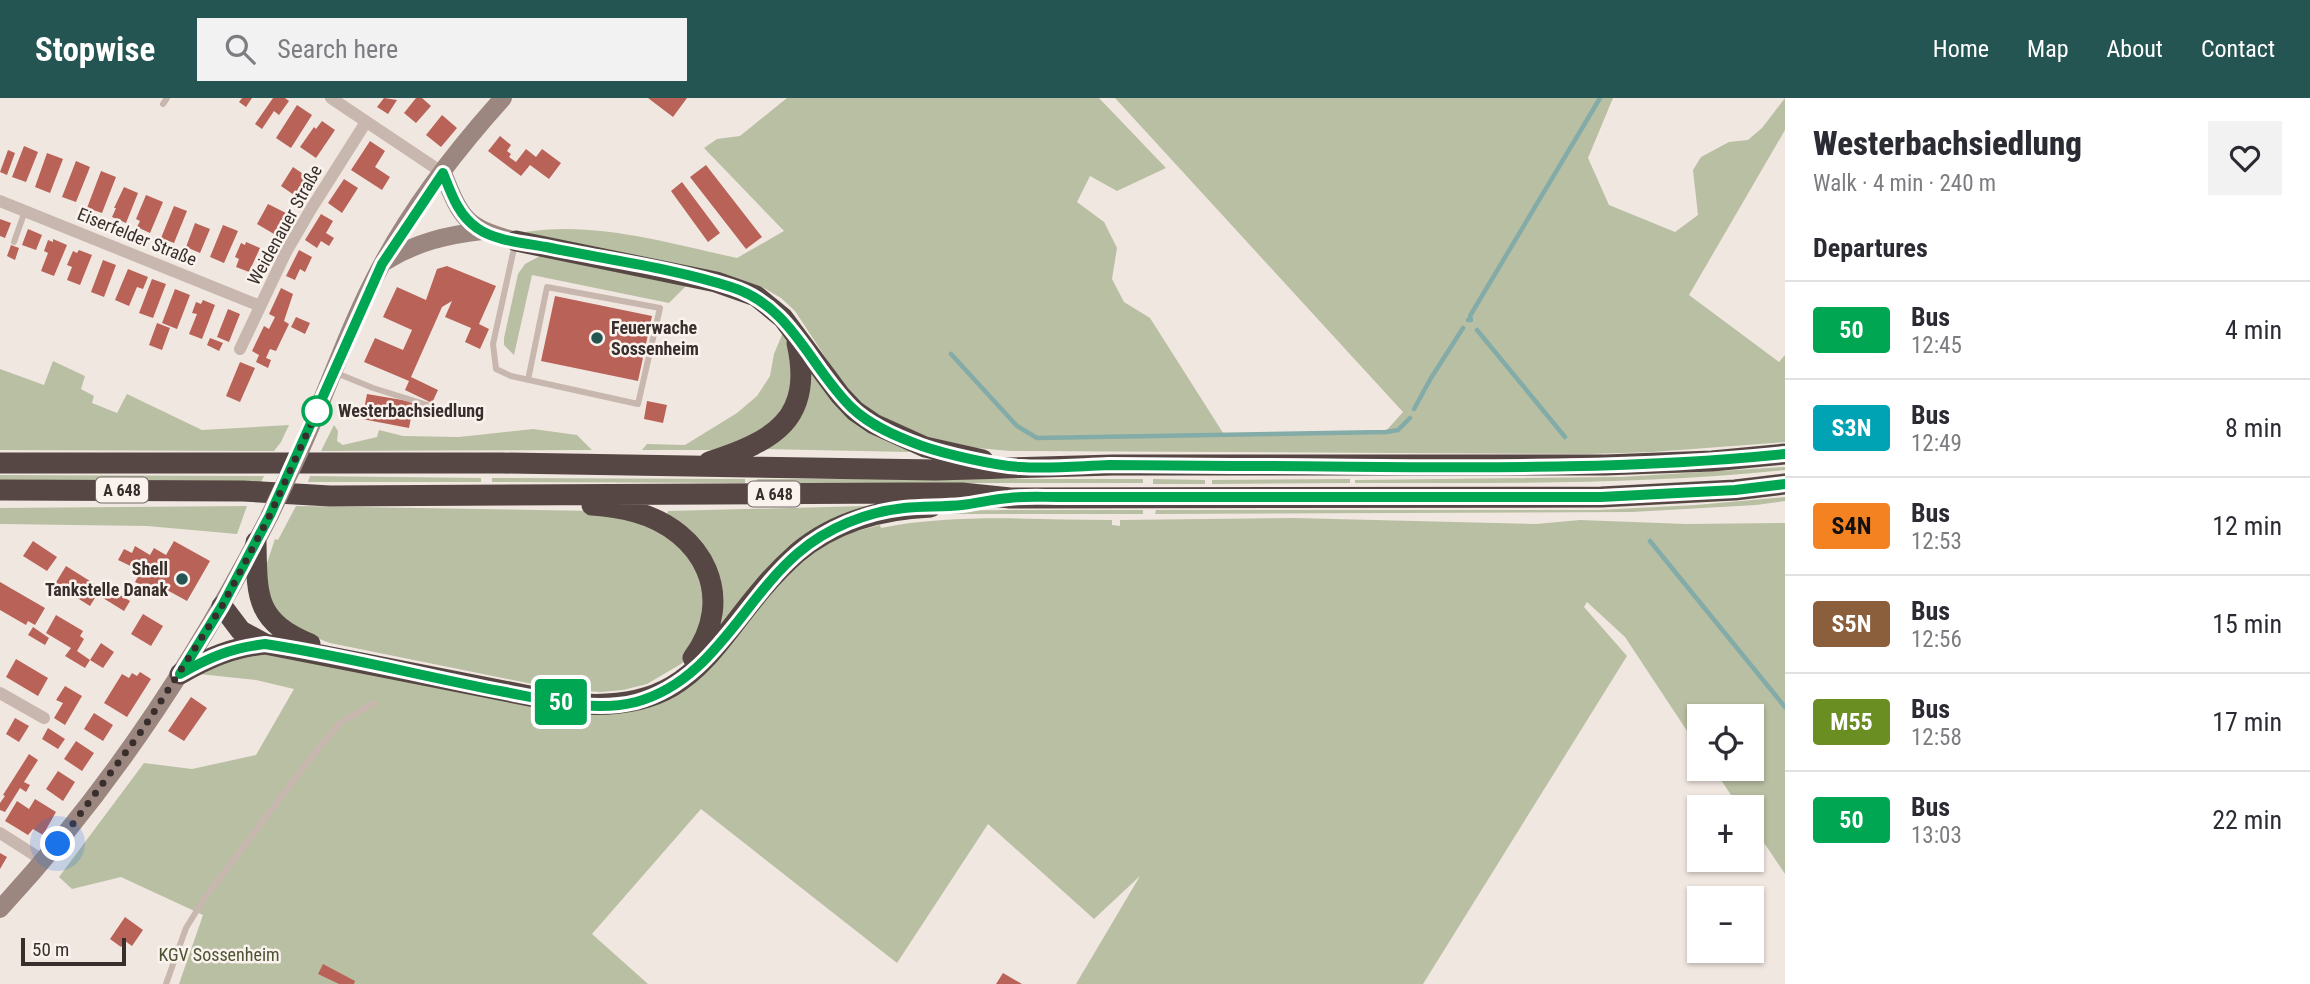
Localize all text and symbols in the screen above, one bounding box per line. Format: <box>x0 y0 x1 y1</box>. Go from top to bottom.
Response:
search box <box>197 18 687 81</box>
text: Stopwise <box>35 30 155 69</box>
icon: search <box>221 30 259 68</box>
text: Search here <box>277 34 398 64</box>
text: Home <box>1933 35 1989 63</box>
text: Map <box>2027 35 2069 63</box>
text: About <box>2107 35 2163 63</box>
text: Contact <box>2201 35 2275 63</box>
button: heart <box>2208 121 2282 195</box>
text: Westerbachsiedlung <box>1813 124 2082 163</box>
street label: Weidenauer Straße <box>243 161 326 288</box>
text: Walk · 4 min · 240 m <box>1813 170 1996 197</box>
street label: Eiserfelder Straße <box>75 203 200 270</box>
text: Departures <box>1813 233 1928 263</box>
text: Bus <box>1911 302 1950 332</box>
text: 4 min <box>2225 315 2282 345</box>
text: 50 <box>1839 316 1864 344</box>
place label: Feuerwache Sossenheim <box>611 317 699 359</box>
marker: Feuerwache Sossenheim <box>589 330 605 346</box>
text: 12:45 <box>1911 332 1962 359</box>
marker: Westerbachsiedlung <box>302 396 332 426</box>
place label: Westerbachsiedlung <box>338 400 484 421</box>
text: Bus <box>1911 400 1950 430</box>
text: 8 min <box>2225 413 2282 443</box>
text: S3N <box>1832 414 1871 442</box>
text: 12:49 <box>1911 430 1962 457</box>
road number: A 648 <box>96 478 148 502</box>
road number: A 648 <box>748 482 800 506</box>
text: Bus <box>1911 498 1950 528</box>
text: 12 min <box>2212 511 2282 541</box>
text: S4N <box>1832 512 1871 540</box>
text: 12:53 <box>1911 528 1962 555</box>
place label: Shell Tankstelle Danak <box>45 558 168 600</box>
marker: Shell Tankstelle Danak <box>174 571 190 587</box>
text: Bus <box>1911 596 1950 626</box>
text: 15 min <box>2212 609 2282 639</box>
text: S5N <box>1832 610 1871 638</box>
text: 12:56 <box>1911 626 1962 653</box>
line badge: 50 <box>530 679 592 725</box>
text: 50 <box>549 688 573 716</box>
text: Bus <box>1911 694 1950 724</box>
map controls <box>1687 704 1764 963</box>
button: locate <box>1687 704 1764 781</box>
text: 17 min <box>2212 707 2282 737</box>
text: M55 <box>1830 708 1873 736</box>
text: 12:58 <box>1911 724 1962 751</box>
text: Bus <box>1911 792 1950 822</box>
button: + <box>1687 795 1764 872</box>
text: 22 min <box>2212 805 2282 835</box>
text: 50 <box>1839 806 1864 834</box>
text: 13:03 <box>1911 822 1962 849</box>
your location <box>40 826 75 861</box>
button: − <box>1687 886 1764 963</box>
scale bar <box>21 935 126 967</box>
text: 50 m <box>32 938 69 961</box>
park label: KGV Sossenheim <box>158 944 280 965</box>

